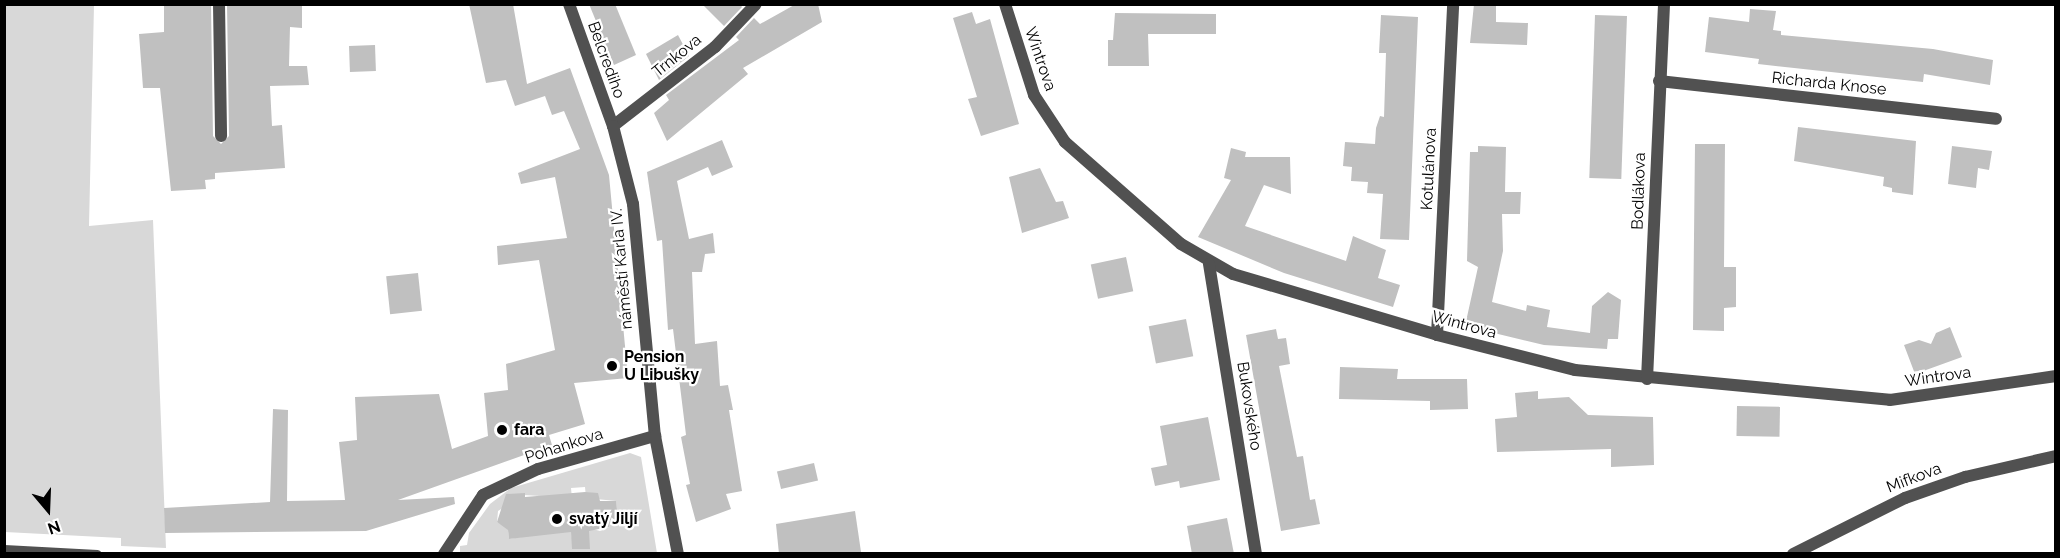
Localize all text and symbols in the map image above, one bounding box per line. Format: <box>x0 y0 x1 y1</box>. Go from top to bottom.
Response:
street label: Belcrediho <box>583 19 629 101</box>
street label: Wintrova <box>1020 24 1060 94</box>
street label: Trnkova <box>649 30 705 82</box>
street label: Richarda Knose <box>1771 68 1887 100</box>
street label: Kotulánova <box>1417 127 1441 211</box>
street label: Bodlákova <box>1628 152 1650 230</box>
street label: náměstí Karla IV. <box>607 208 637 330</box>
street label: Wintrova <box>1429 307 1499 343</box>
place label: Pension U Libušky <box>624 347 699 385</box>
marker: Pension U Libušky <box>605 359 619 373</box>
street label: Bukovského <box>1232 360 1266 452</box>
street label: Wintrova <box>1904 363 1972 391</box>
place label: fara <box>514 420 544 440</box>
marker: fara <box>495 423 509 437</box>
street label: Pohankova <box>523 424 605 468</box>
street label: Mifkova <box>1884 459 1944 497</box>
north arrow <box>18 480 78 540</box>
place label: svatý Jiljí <box>569 509 638 529</box>
marker: svatý Jiljí <box>550 512 564 526</box>
text: N <box>45 517 63 538</box>

